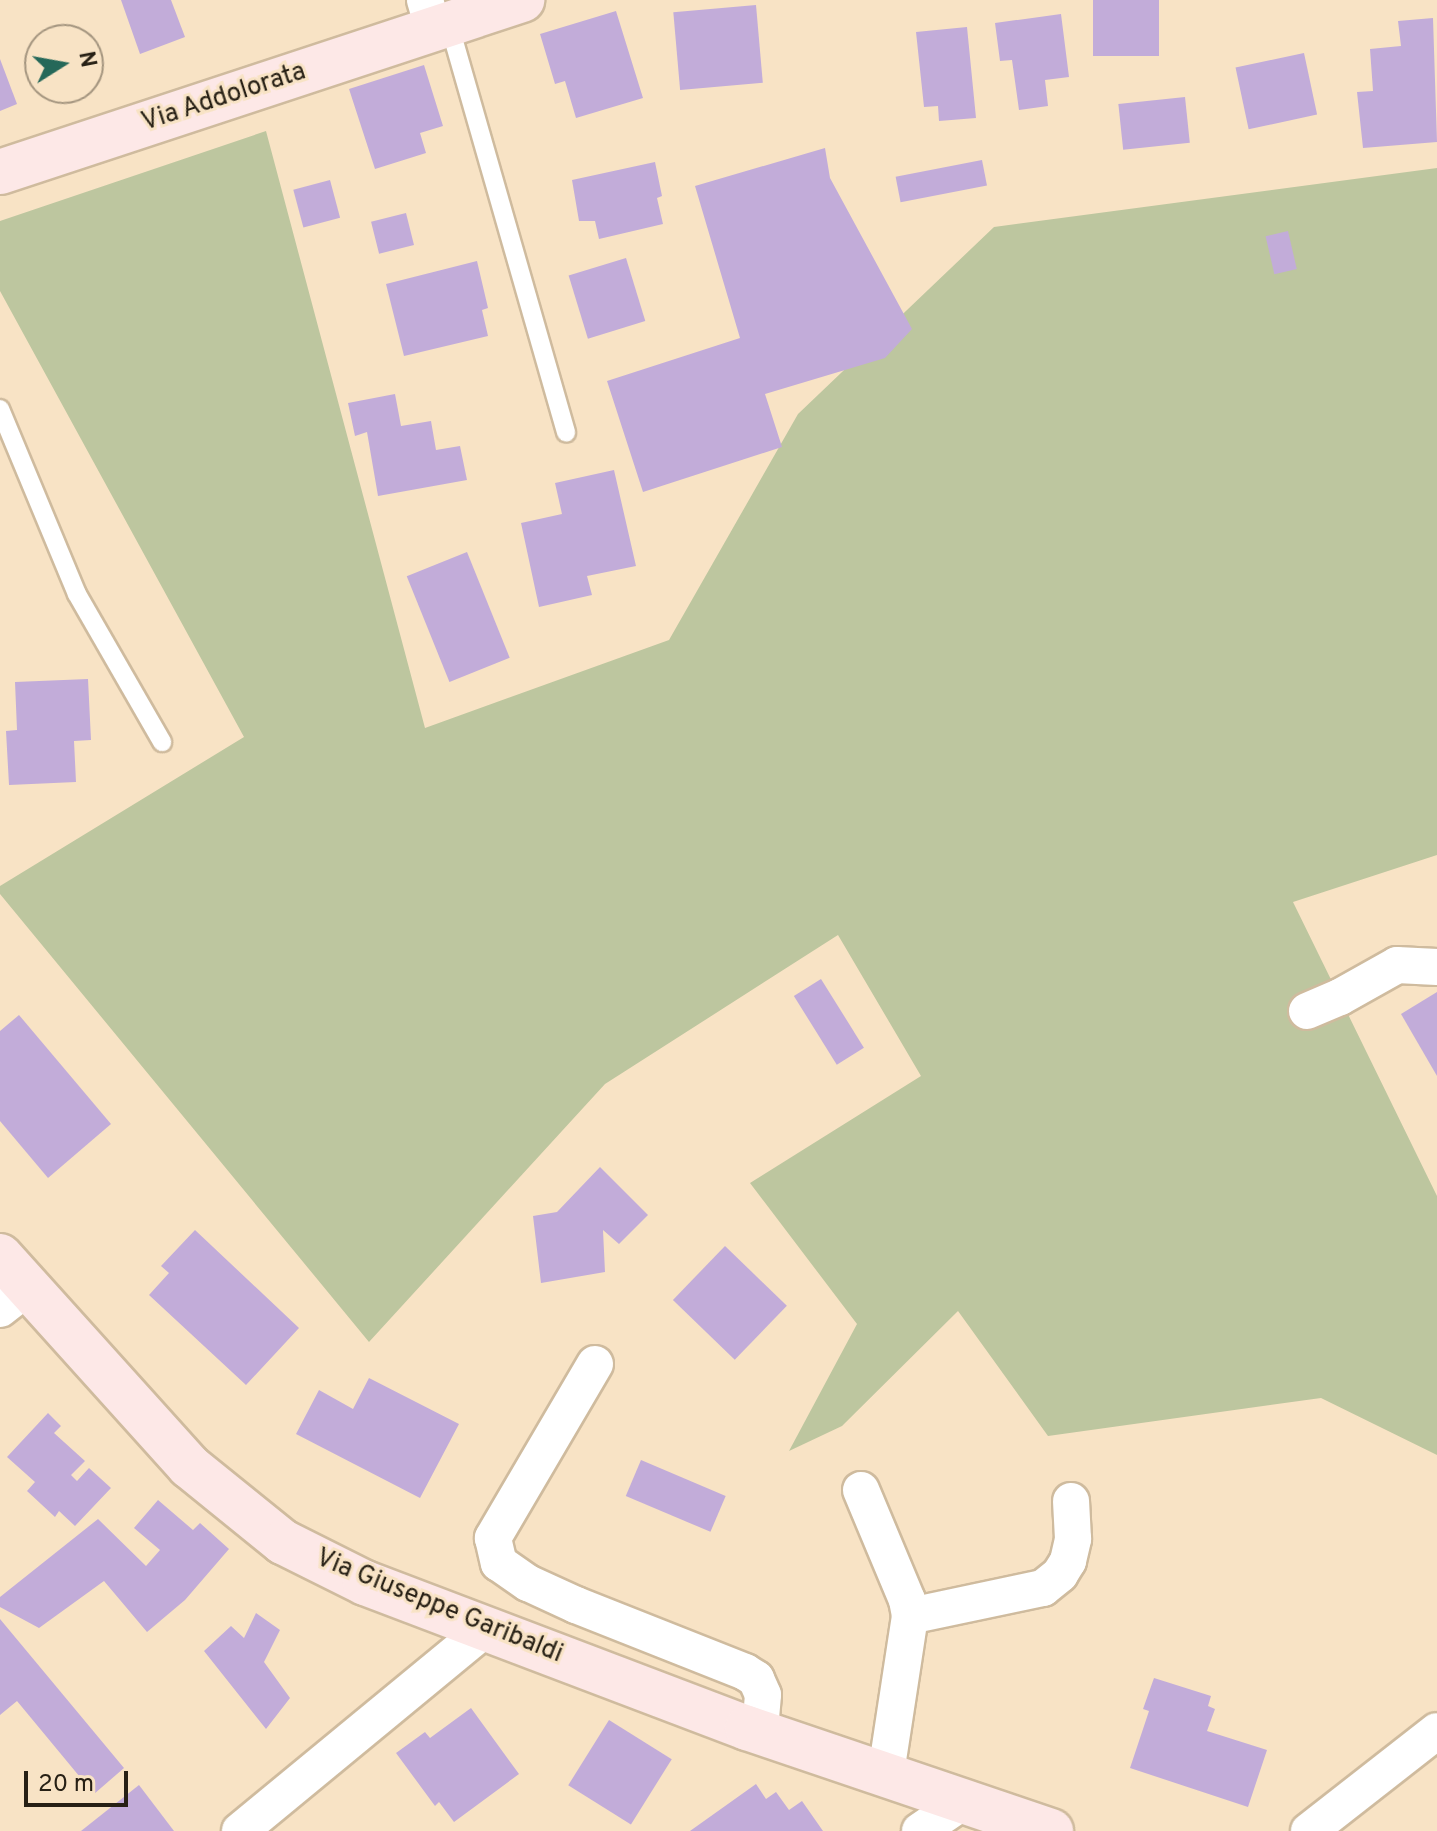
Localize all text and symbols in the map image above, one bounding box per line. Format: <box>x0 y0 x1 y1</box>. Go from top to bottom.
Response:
north arrow <box>24 24 104 104</box>
text: N <box>71 49 101 70</box>
street label: Via Addolorata <box>137 57 311 139</box>
street label: Via Giuseppe Garibaldi <box>311 1543 567 1671</box>
scale bar <box>28 1755 132 1805</box>
text: 20 m <box>38 1770 94 1800</box>

